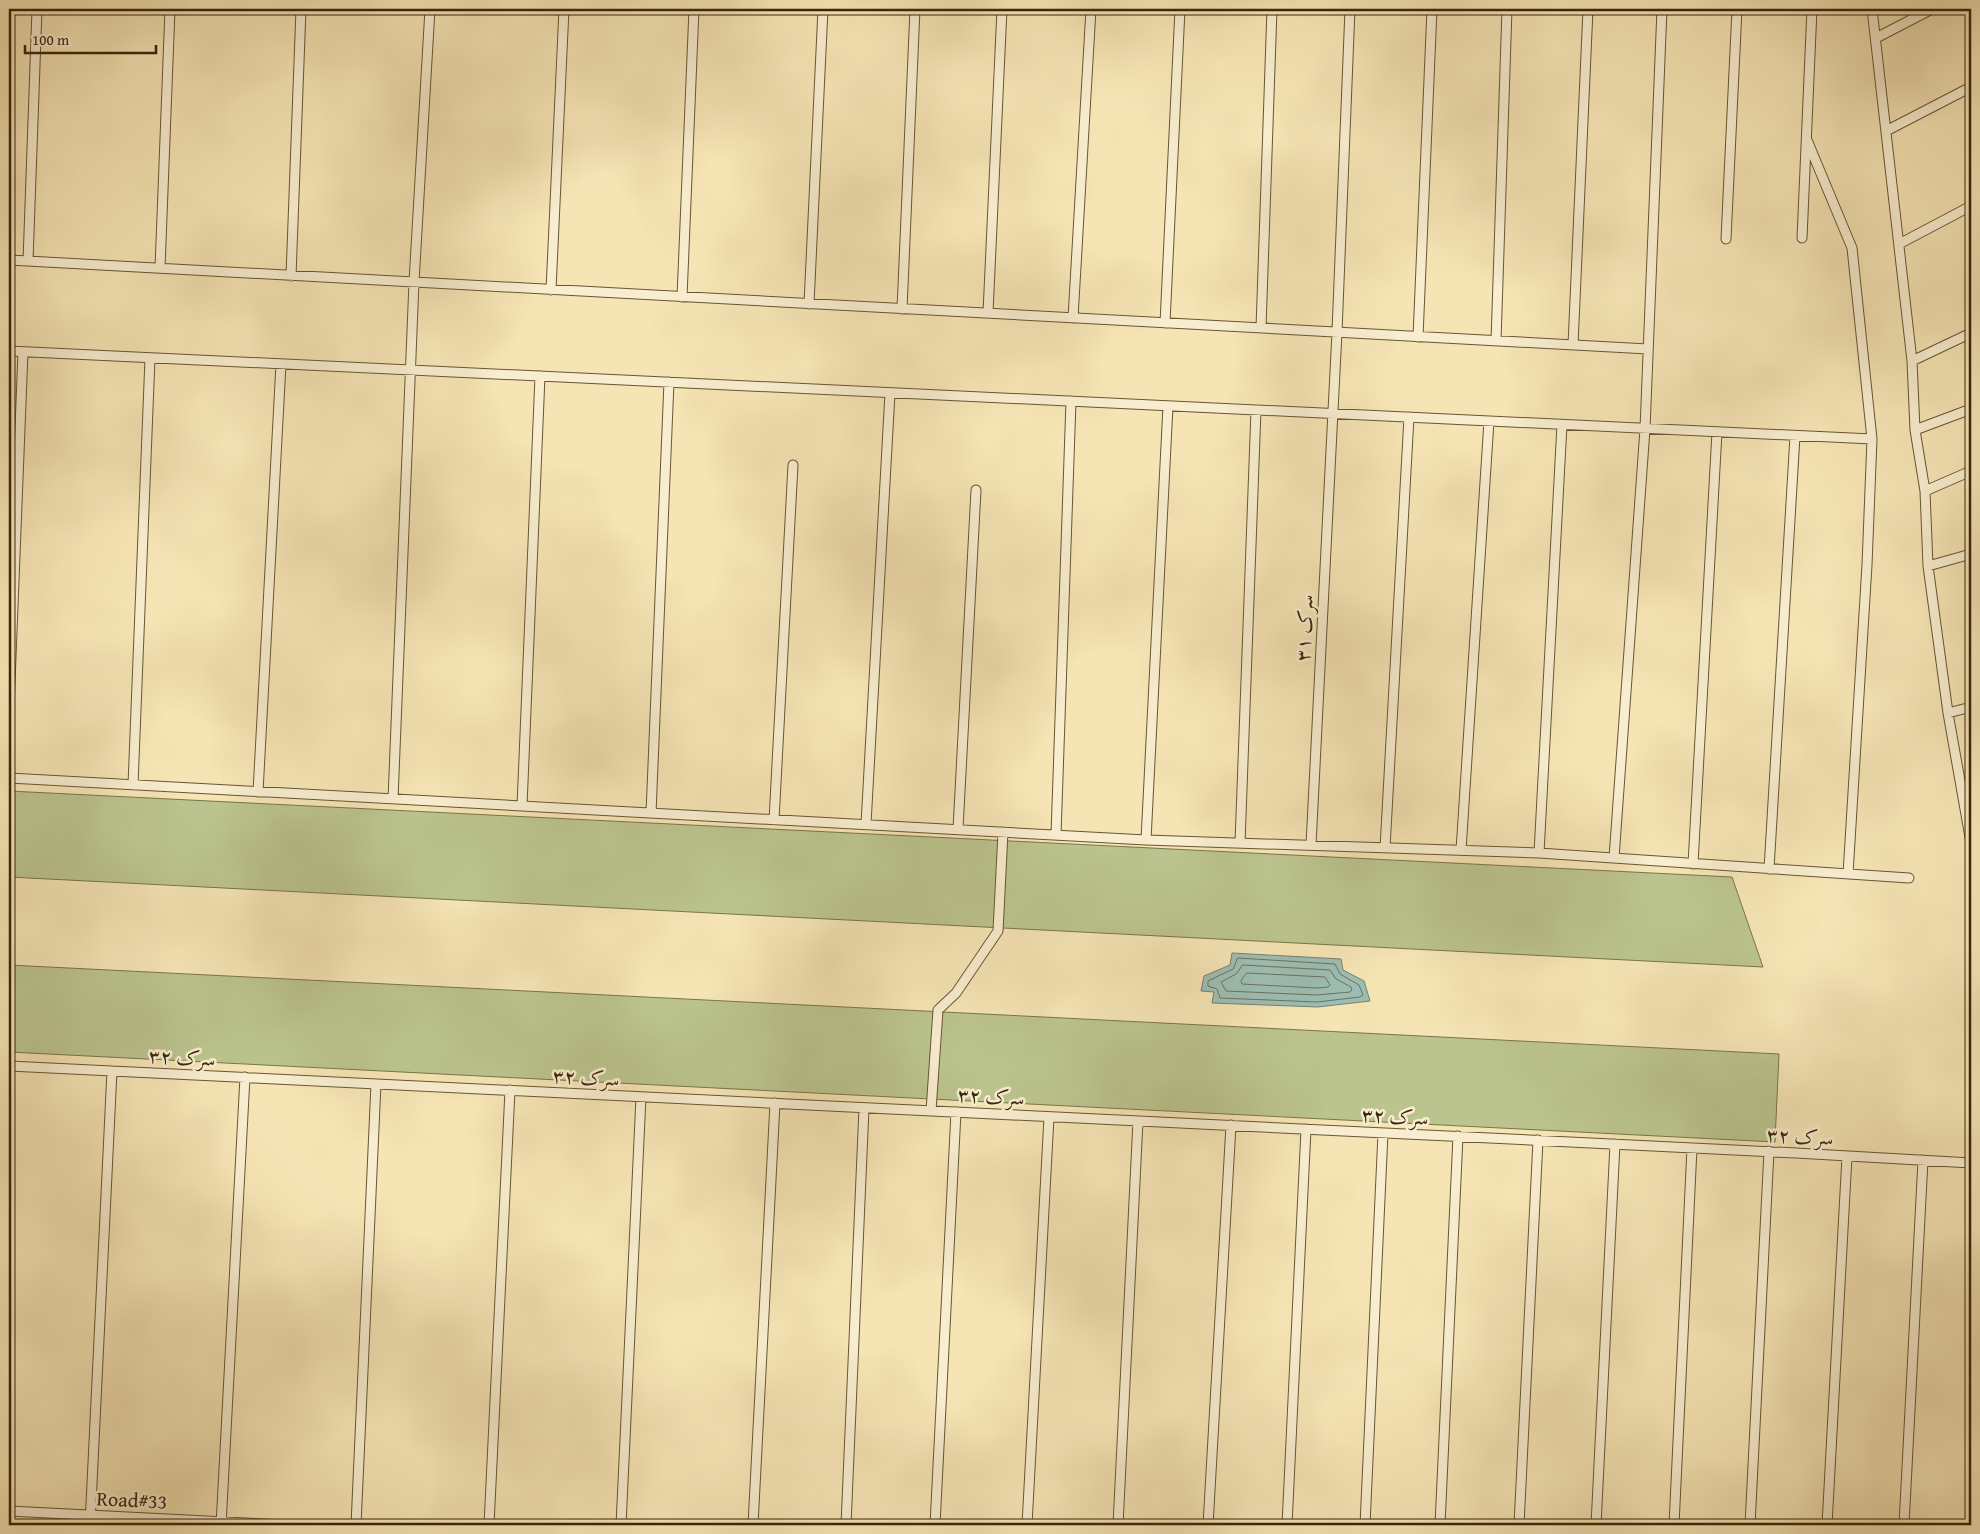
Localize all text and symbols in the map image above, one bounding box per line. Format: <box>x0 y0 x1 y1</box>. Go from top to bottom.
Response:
scale bar <box>25 22 156 54</box>
text: 100 m <box>32 29 70 50</box>
street label: سرک ۳۱ <box>1287 594 1320 662</box>
street label: سرک ۳۲ <box>148 1040 216 1073</box>
street label: سرک ۳۲ <box>552 1060 620 1093</box>
street label: سرک ۳۲ <box>957 1079 1025 1112</box>
street label: سرک ۳۲ <box>1361 1099 1429 1132</box>
street label: سرک ۳۲ <box>1766 1119 1834 1152</box>
street label: Road#33 <box>96 1483 168 1516</box>

